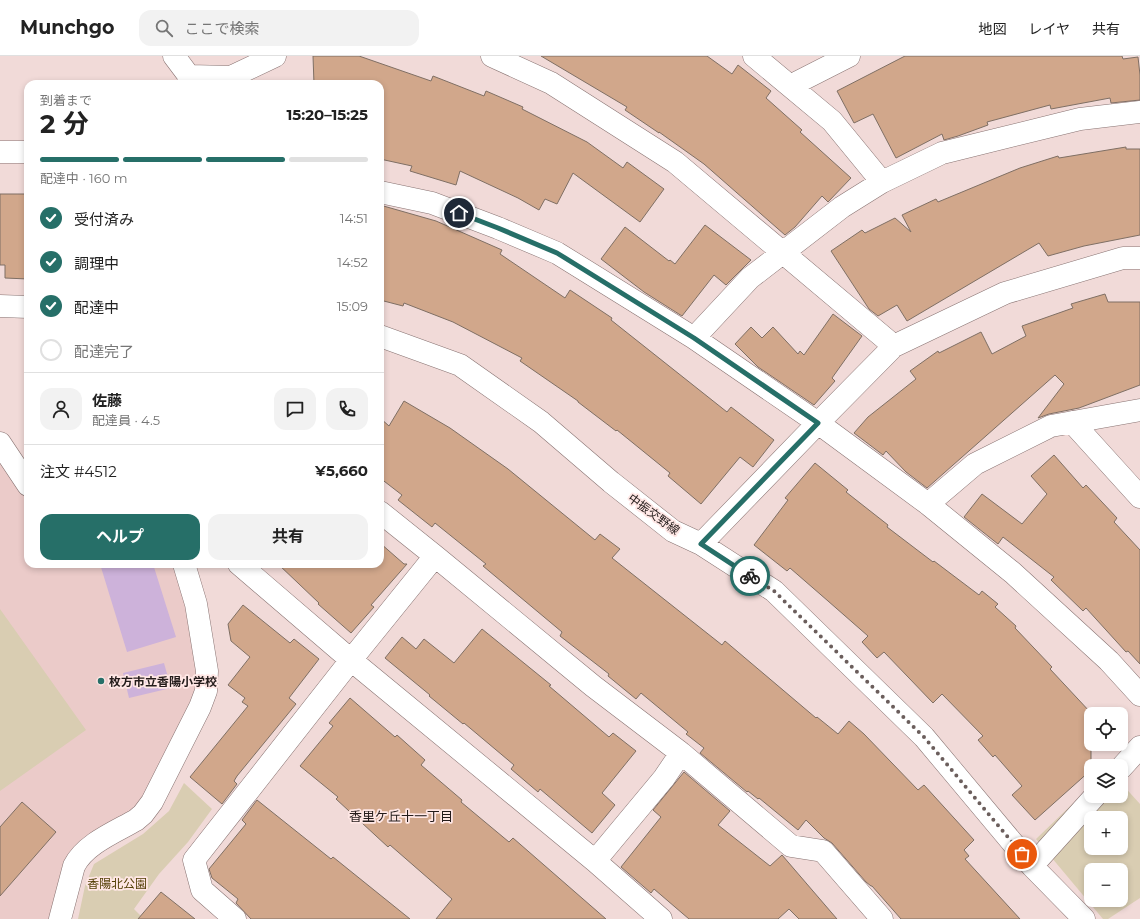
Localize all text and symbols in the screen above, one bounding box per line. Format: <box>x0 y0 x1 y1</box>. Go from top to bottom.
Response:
search box <box>139 10 419 46</box>
text: Munchgo <box>20 16 115 39</box>
icon: search <box>153 17 175 39</box>
text: ここで検索 <box>185 19 260 38</box>
text: 地図 <box>978 20 1006 38</box>
text: レイヤ <box>1028 20 1070 38</box>
text: 共有 <box>1092 20 1120 38</box>
text: 到着まで <box>40 92 92 108</box>
text: 15:20–15:25 <box>286 105 368 124</box>
text: 2 分 <box>40 108 89 140</box>
text: 配達中 · 160 m <box>40 170 128 186</box>
pin <box>442 196 476 230</box>
icon: home <box>448 202 470 224</box>
icon: check <box>40 207 62 229</box>
text: 受付済み <box>74 210 134 229</box>
text: 14:51 <box>340 210 368 226</box>
icon: check <box>40 251 62 273</box>
text: 調理中 <box>74 254 119 273</box>
text: 14:52 <box>337 254 368 270</box>
icon: check <box>40 295 62 317</box>
text: 配達中 <box>74 298 119 317</box>
text: 15:09 <box>337 298 368 314</box>
text: 配達完了 <box>74 342 134 361</box>
button: person <box>40 388 82 430</box>
button: chat <box>274 388 316 430</box>
button: phone <box>326 388 368 430</box>
text: 佐藤 <box>92 391 122 410</box>
text: 配達員 · 4.5 <box>92 412 160 428</box>
text: ¥5,660 <box>315 461 368 480</box>
text: 注文 #4512 <box>40 462 117 481</box>
street label: 中振交野線 <box>625 490 683 538</box>
button: ヘルプ <box>40 514 200 560</box>
button: 共有 <box>208 514 368 560</box>
courier <box>730 556 770 596</box>
icon: bike <box>739 565 761 587</box>
place label: 枚方市立香陽小学校 <box>109 674 217 689</box>
marker: 枚方市立香陽小学校 <box>96 676 106 686</box>
map controls <box>1084 707 1128 907</box>
button: locate <box>1084 707 1128 751</box>
button: layers <box>1084 759 1128 803</box>
district label: 香里ケ丘十一丁目 <box>349 808 453 824</box>
button: + <box>1084 811 1128 855</box>
pin <box>1005 837 1039 871</box>
icon: bag <box>1011 843 1033 865</box>
button: − <box>1084 863 1128 907</box>
park label: 香陽北公園 <box>87 876 147 891</box>

